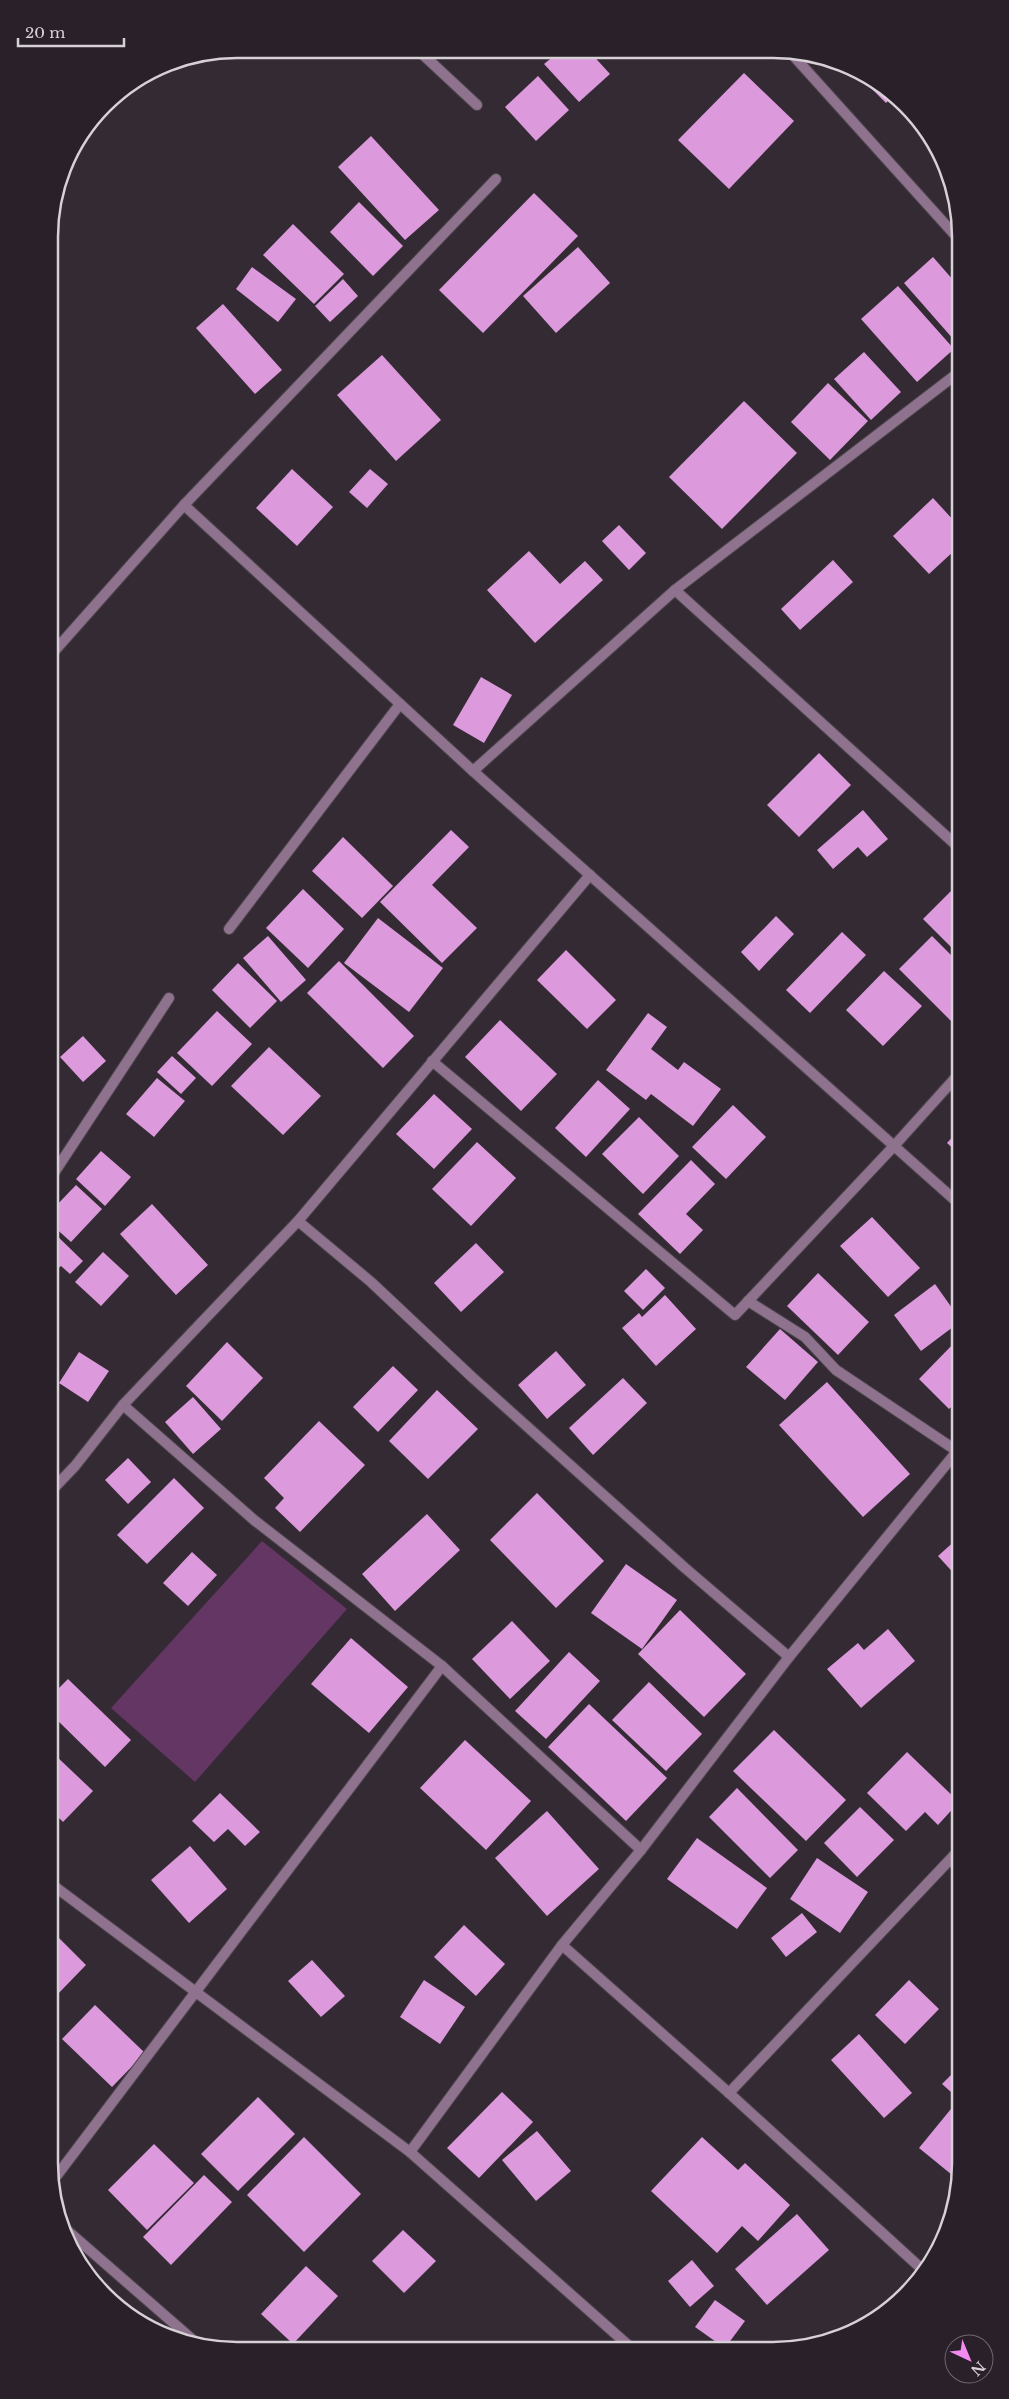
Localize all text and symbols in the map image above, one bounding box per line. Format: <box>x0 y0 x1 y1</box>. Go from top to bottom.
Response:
scale bar <box>18 15 124 47</box>
text: 20 m <box>25 23 65 42</box>
north arrow <box>944 2334 994 2384</box>
text: N <box>967 2357 989 2379</box>

